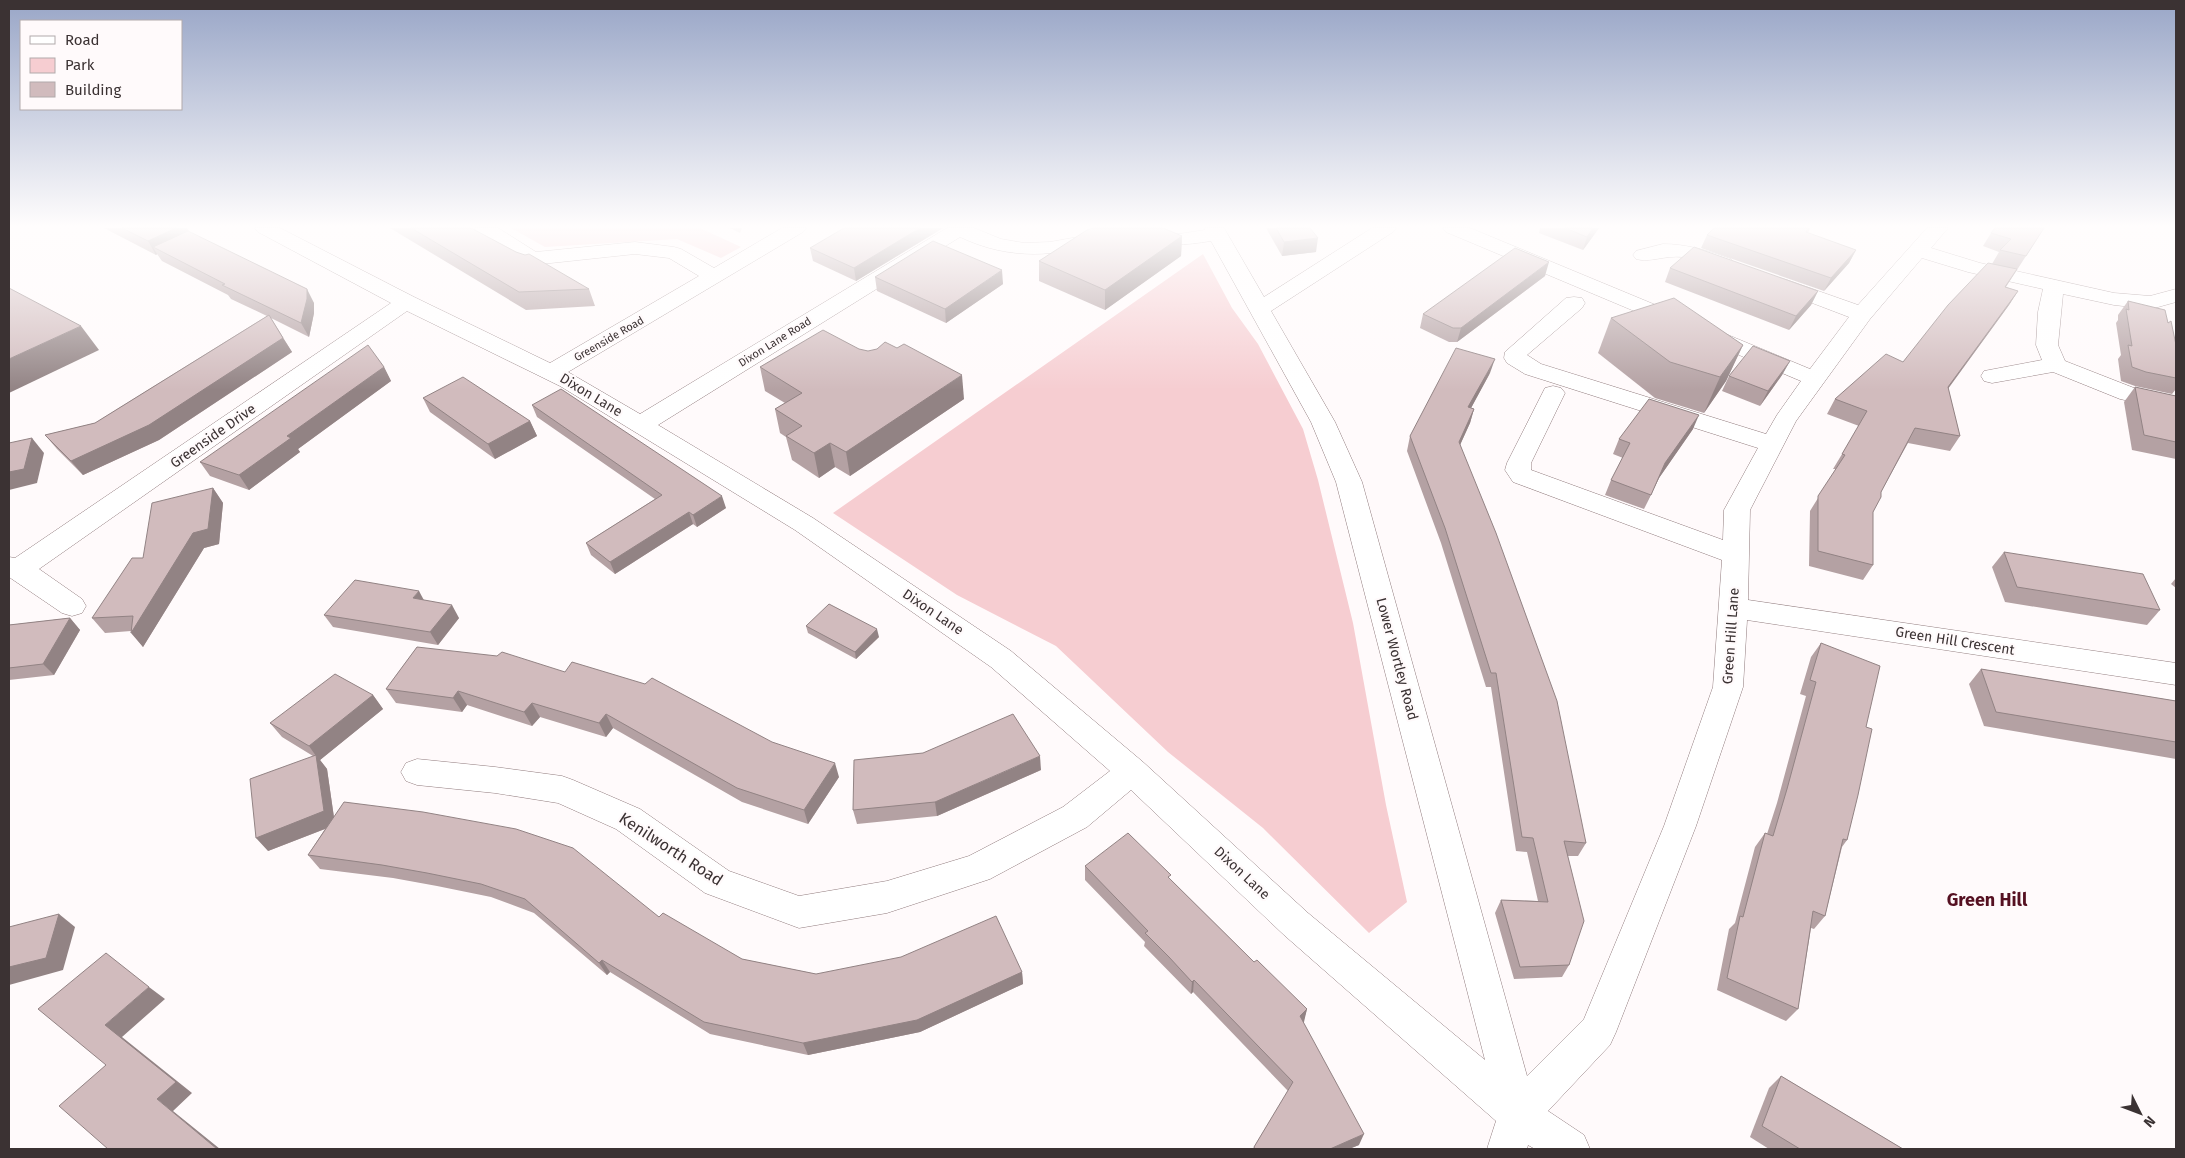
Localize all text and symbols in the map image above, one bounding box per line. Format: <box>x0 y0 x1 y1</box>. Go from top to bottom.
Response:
legend <box>20 20 182 110</box>
text: Road <box>65 31 100 49</box>
text: Park <box>65 56 95 74</box>
text: Building <box>65 81 121 99</box>
street label: Greenside Road <box>572 314 646 364</box>
street label: Dixon Lane Road <box>736 314 814 370</box>
street label: Dixon Lane <box>557 370 625 420</box>
street label: Greenside Drive <box>167 400 259 472</box>
street label: Dixon Lane <box>899 585 967 639</box>
street label: Green Hill Lane <box>1719 587 1743 685</box>
street label: Lower Wortley Road <box>1372 596 1422 722</box>
street label: Green Hill Crescent <box>1894 623 2017 659</box>
street label: Kenilworth Road <box>616 808 726 890</box>
street label: Dixon Lane <box>1211 843 1273 903</box>
district label: Green Hill <box>1947 889 2028 911</box>
north arrow <box>2115 1088 2165 1138</box>
text: N <box>2140 1112 2159 1131</box>

